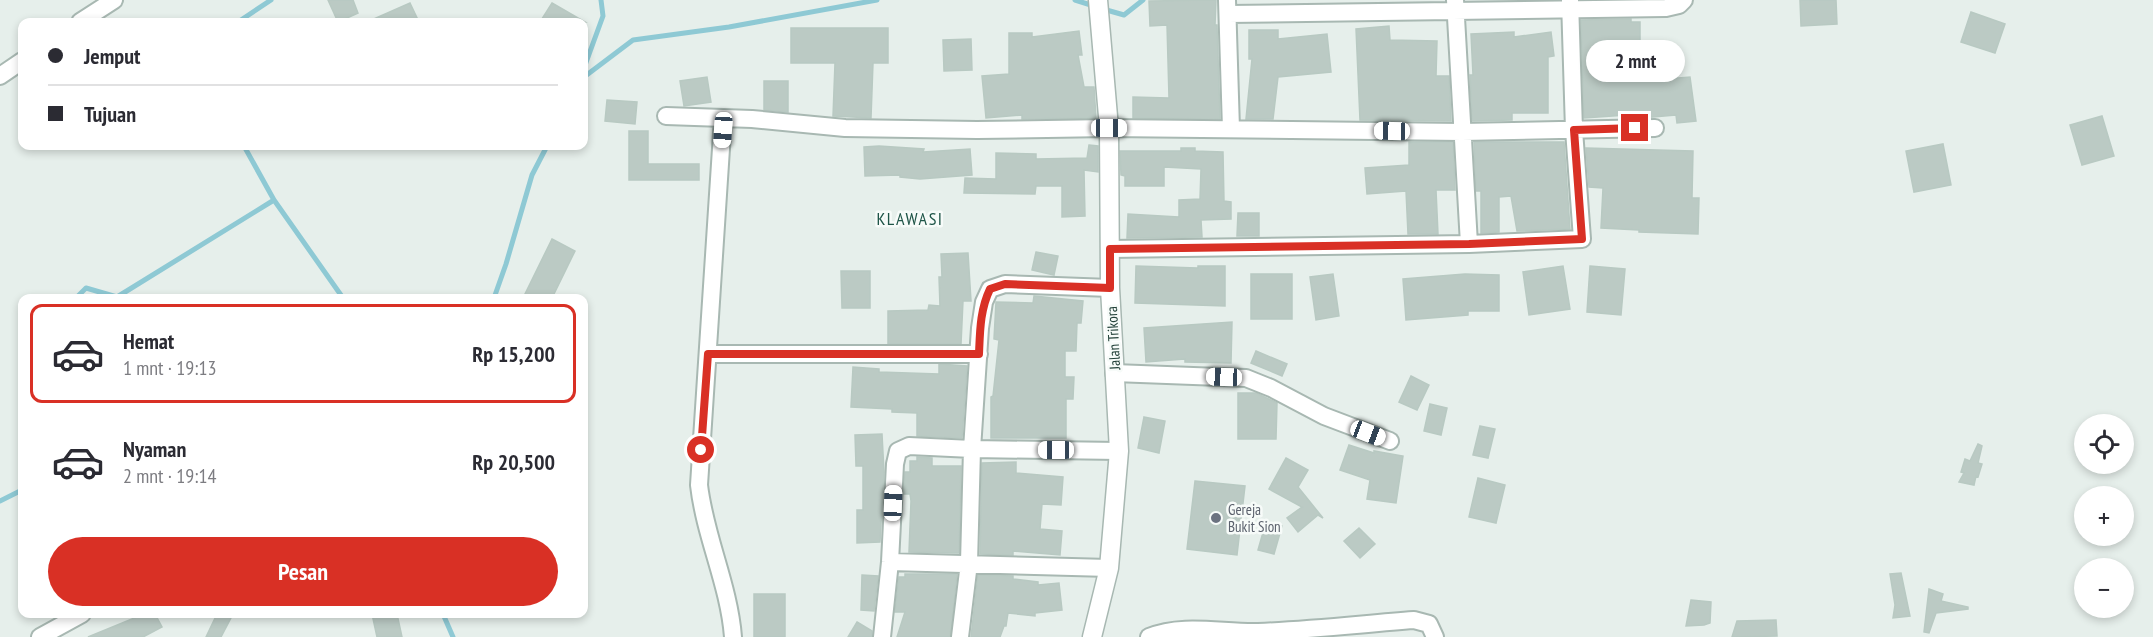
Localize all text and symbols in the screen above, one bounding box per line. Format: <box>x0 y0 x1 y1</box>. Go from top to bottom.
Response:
callout: 2 mnt <box>1586 41 1684 83</box>
text: Jemput <box>84 42 140 70</box>
text: 2 mnt <box>1615 48 1656 74</box>
text: Tujuan <box>84 100 136 128</box>
car <box>713 111 733 149</box>
route end <box>1621 114 1648 141</box>
car <box>1091 119 1127 137</box>
car <box>1374 122 1410 140</box>
district label: KLAWASI <box>876 207 944 230</box>
street label: Jalan Trikora <box>1102 306 1124 371</box>
icon: car <box>51 327 105 381</box>
text: Hemat <box>123 327 174 355</box>
text: Rp 15,200 <box>472 340 555 368</box>
text: 1 mnt · 19:13 <box>123 355 216 381</box>
car <box>1206 367 1242 387</box>
map controls <box>2074 414 2134 618</box>
button: locate <box>2074 414 2134 474</box>
car <box>1348 418 1388 448</box>
icon: car <box>51 435 105 489</box>
text: Nyaman <box>123 435 186 463</box>
route start <box>687 436 714 463</box>
car <box>1038 441 1074 459</box>
text: Rp 20,500 <box>472 448 555 476</box>
text: 2 mnt · 19:14 <box>123 463 216 489</box>
car <box>883 485 903 521</box>
button: + <box>2074 486 2134 546</box>
place label: Gereja Bukit Sion <box>1228 500 1281 536</box>
marker: Gereja Bukit Sion <box>1209 511 1223 525</box>
button: Pesan <box>48 537 558 606</box>
button: − <box>2074 558 2134 618</box>

